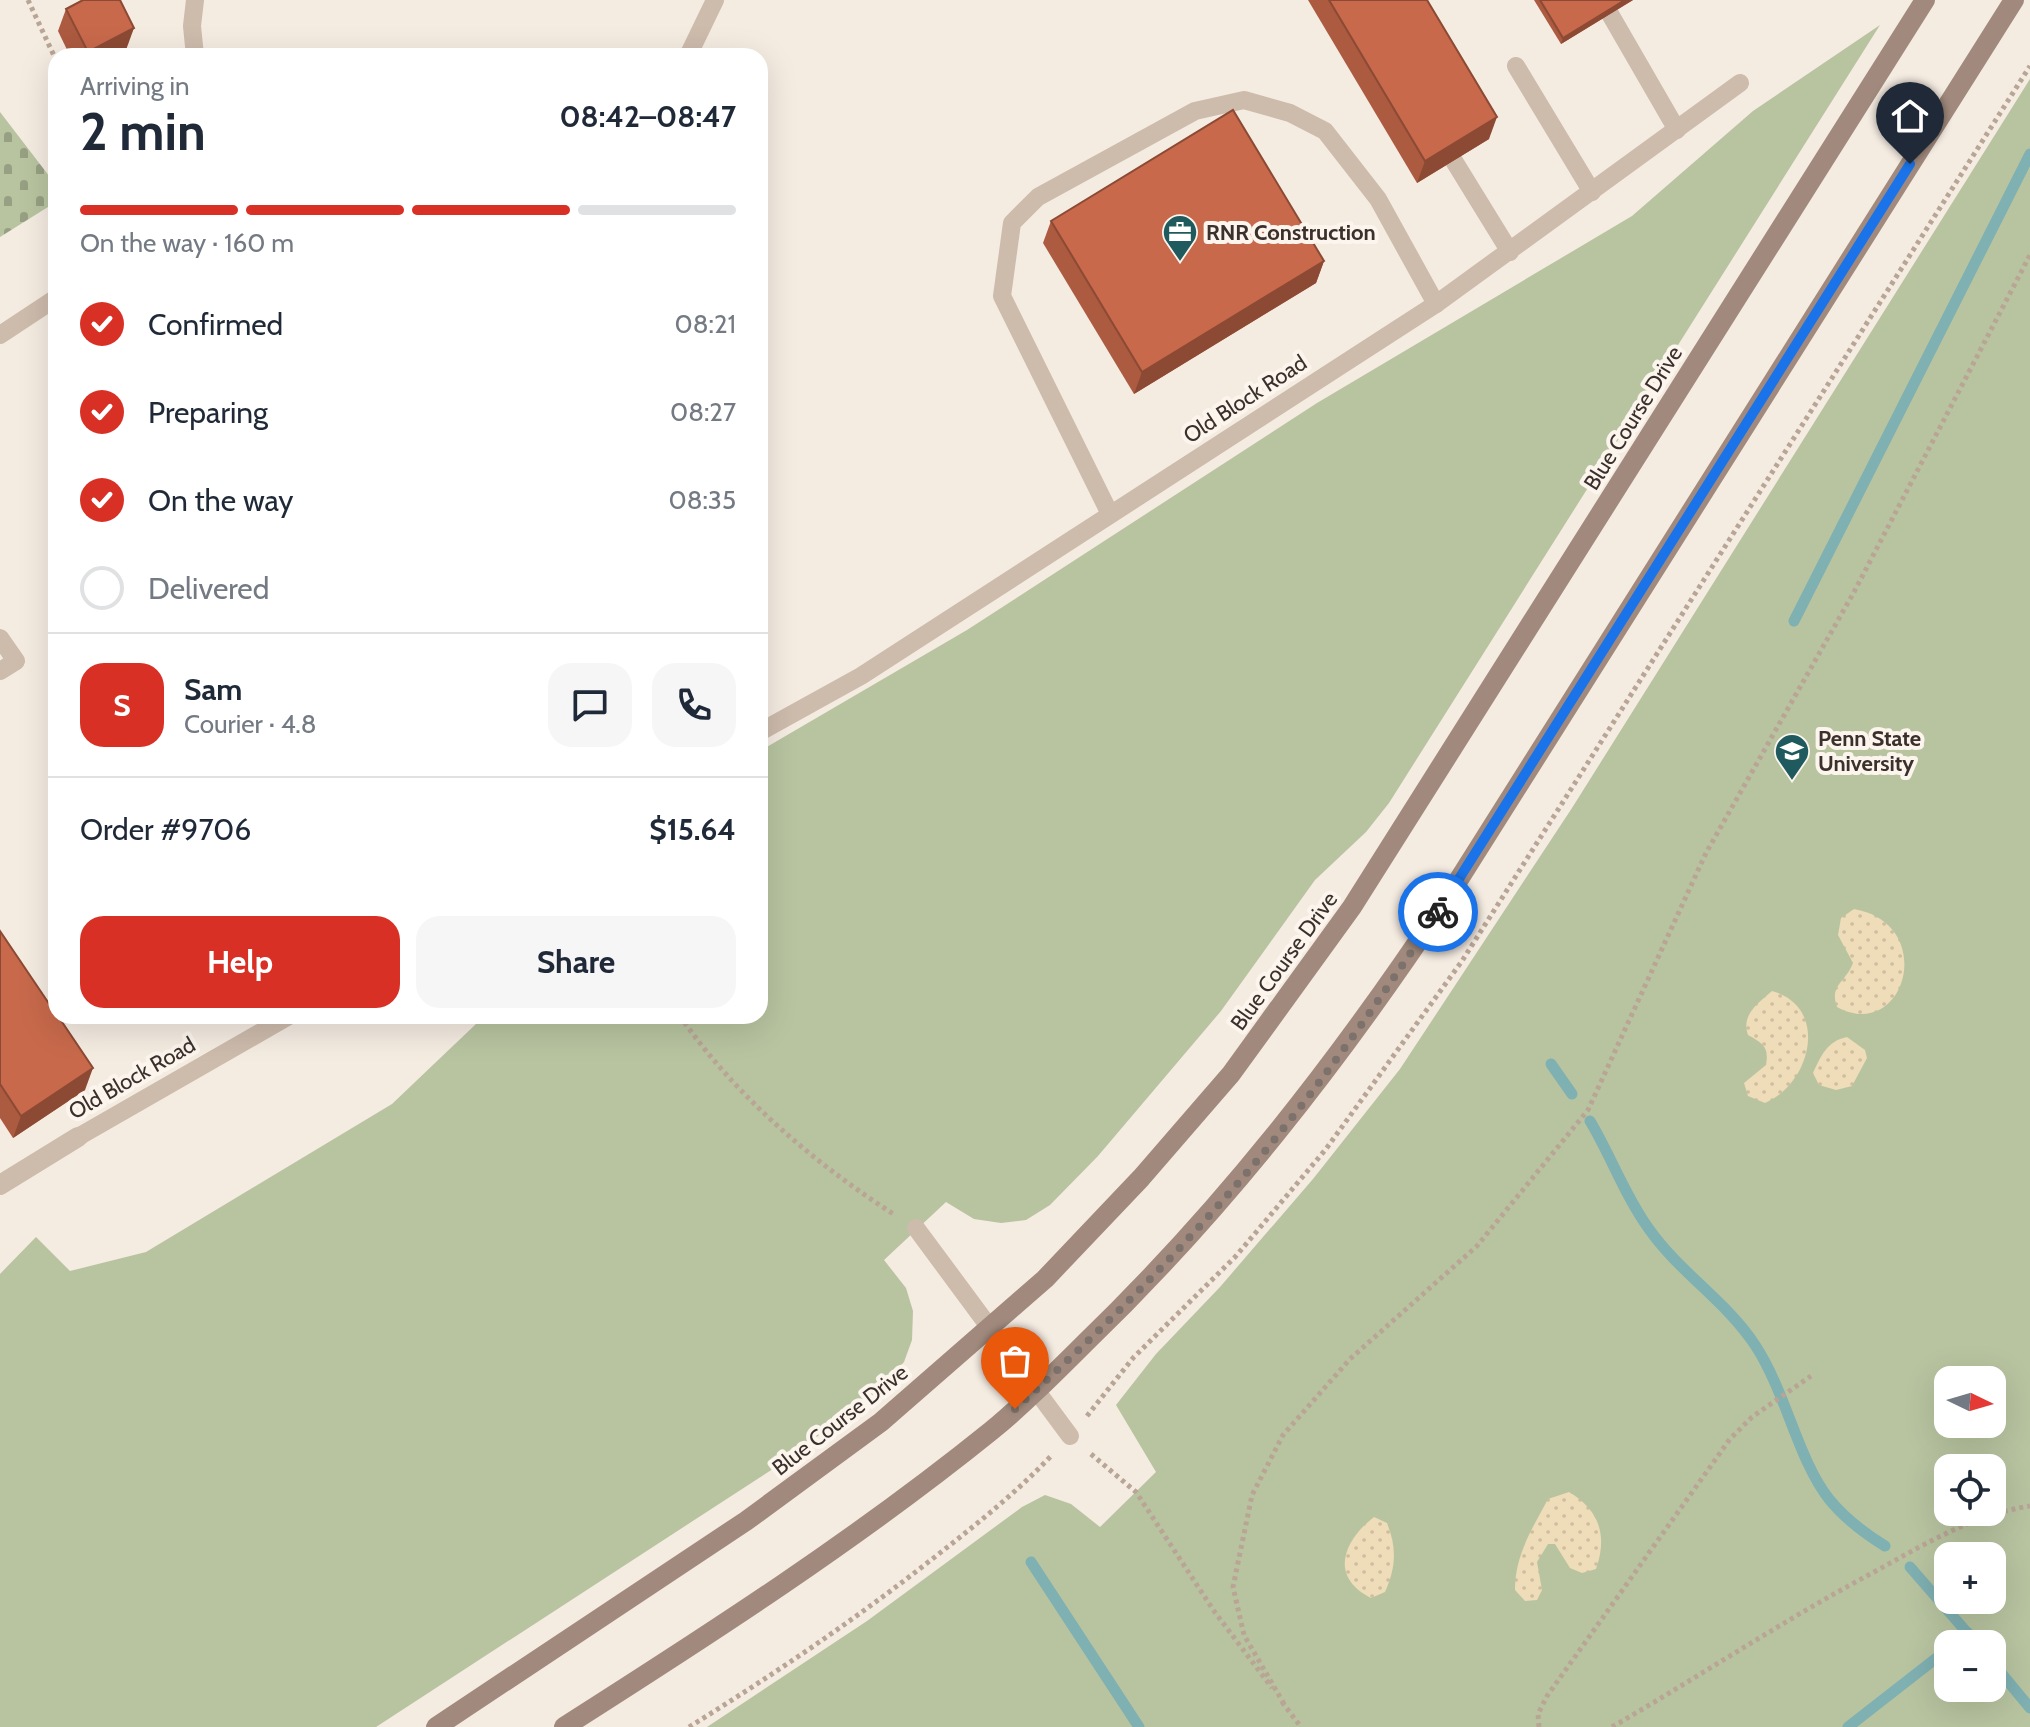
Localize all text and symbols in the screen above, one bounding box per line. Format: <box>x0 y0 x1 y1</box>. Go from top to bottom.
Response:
text: Arriving in <box>80 70 190 102</box>
pin <box>1876 82 1944 164</box>
icon: home <box>1888 94 1932 138</box>
text: 08:42–08:47 <box>559 98 736 135</box>
text: 2 min <box>80 100 206 163</box>
office icon: RNR Construction <box>1161 213 1199 263</box>
place label: RNR Construction <box>1206 219 1376 246</box>
text: On the way · 160 m <box>80 227 294 259</box>
icon: check <box>80 302 124 346</box>
text: Confirmed <box>148 306 283 343</box>
text: 08:21 <box>675 308 736 340</box>
street label: Blue Course Drive <box>1578 341 1688 495</box>
street label: Old Block Road <box>1178 349 1312 449</box>
icon: check <box>80 390 124 434</box>
text: Preparing <box>148 394 268 431</box>
text: 08:27 <box>670 396 736 428</box>
icon: check <box>80 478 124 522</box>
text: On the way <box>148 482 293 519</box>
text: 08:35 <box>669 484 736 516</box>
text: Delivered <box>148 570 269 607</box>
button: chat <box>548 663 632 747</box>
button: phone <box>652 663 736 747</box>
text: Sam <box>184 671 242 708</box>
text: S <box>113 687 131 724</box>
text: Courier · 4.8 <box>184 708 317 740</box>
place label: Penn State University <box>1818 725 1921 777</box>
school or university icon: Penn State University <box>1773 732 1811 782</box>
text: Order #9706 <box>80 811 251 848</box>
text: $15.64 <box>649 811 736 848</box>
courier <box>1398 872 1478 952</box>
street label: Blue Course Drive <box>1225 887 1343 1035</box>
icon: bike <box>1416 890 1460 934</box>
button: Help <box>80 916 400 1008</box>
button: Share <box>416 916 736 1008</box>
street label: Old Block Road <box>64 1031 200 1125</box>
pin <box>981 1327 1049 1409</box>
icon: bag <box>993 1339 1037 1383</box>
street label: Blue Course Drive <box>767 1359 913 1481</box>
north arrow <box>1934 1366 2006 1438</box>
map controls <box>1934 1366 2006 1702</box>
button: locate <box>1934 1454 2006 1526</box>
button: + <box>1934 1542 2006 1614</box>
button: − <box>1934 1630 2006 1702</box>

